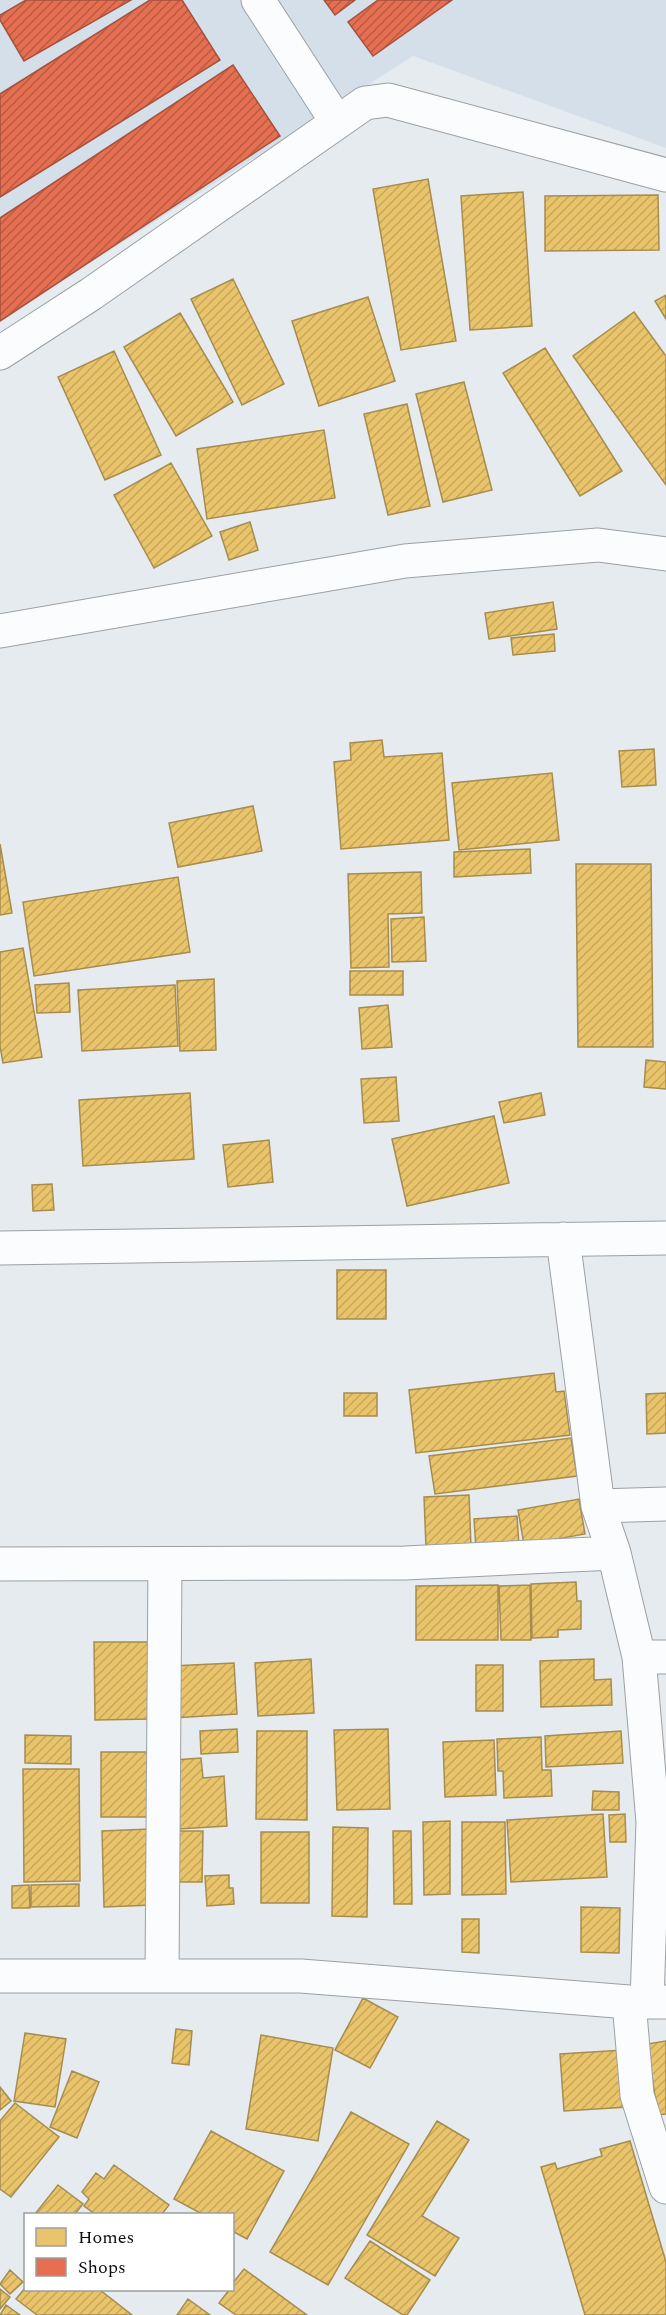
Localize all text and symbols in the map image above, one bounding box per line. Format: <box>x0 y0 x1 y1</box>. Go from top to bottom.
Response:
legend <box>24 2213 234 2291</box>
text: Homes <box>78 2224 134 2251</box>
text: Shops <box>78 2254 126 2281</box>

